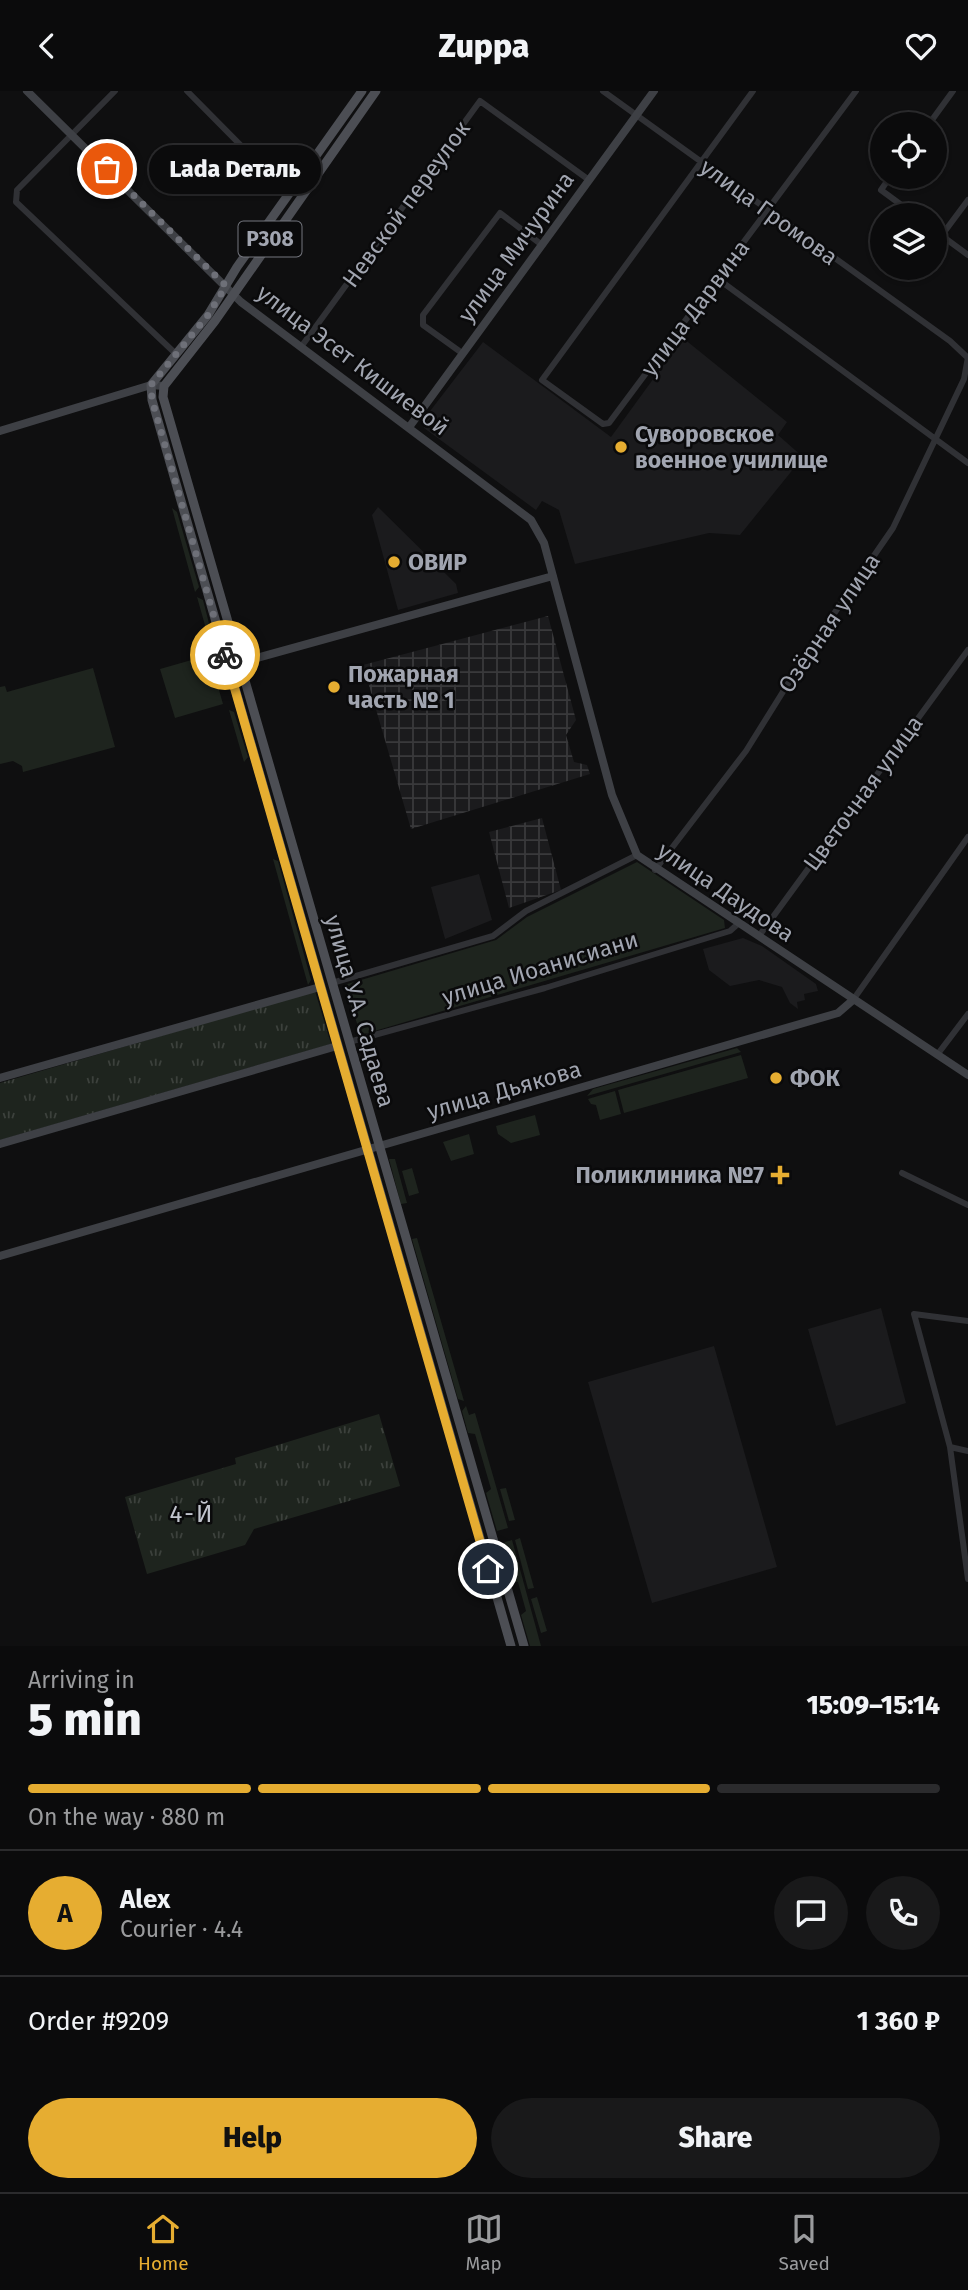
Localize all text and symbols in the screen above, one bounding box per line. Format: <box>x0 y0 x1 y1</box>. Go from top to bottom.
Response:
icon: back <box>28 27 66 65</box>
text: Zuppa <box>439 27 529 65</box>
icon: heart <box>902 27 940 65</box>
map controls <box>870 112 947 280</box>
button: locate <box>870 112 947 189</box>
street label: Невской переулок <box>336 115 476 293</box>
pin <box>77 139 137 199</box>
callout: Lada Dеталь <box>149 145 320 193</box>
icon: bag <box>88 150 126 188</box>
street label: улица Громова <box>695 153 843 271</box>
text: Lada Dеталь <box>169 155 301 183</box>
street label: улица Мичурина <box>452 166 580 328</box>
button: layers <box>870 203 947 280</box>
road number: P308 <box>238 221 302 257</box>
street label: улица Дарвина <box>635 234 755 382</box>
street label: улица Эсет Кишиевой <box>251 279 455 441</box>
place label: Суворовское военное училище <box>635 420 828 474</box>
marker: Суворовское военное училище <box>613 439 629 455</box>
place label: ОВИР <box>408 548 467 576</box>
street label: Озёрная улица <box>772 548 886 698</box>
marker: ОВИР <box>386 554 402 570</box>
courier <box>190 620 260 690</box>
icon: bike <box>206 636 244 674</box>
place label: Пожарная часть № 1 <box>348 660 459 714</box>
marker: Пожарная часть № 1 <box>326 679 342 695</box>
street label: Цветочная улица <box>797 710 929 876</box>
street label: улица Даудова <box>652 836 800 948</box>
street label: улица У.А. Садаева <box>319 911 401 1111</box>
street label: улица Иоанисиани <box>438 925 642 1011</box>
street label: улица Дьякова <box>424 1055 584 1125</box>
place label: ФОК <box>790 1064 841 1092</box>
marker: ФОК <box>768 1070 784 1086</box>
place label: Поликлиника №7 <box>576 1161 764 1189</box>
marker: Поликлиника №7 <box>770 1165 790 1185</box>
district label: 4-Й <box>170 1500 214 1528</box>
pin <box>458 1539 518 1599</box>
icon: home <box>469 1550 507 1588</box>
text: Arriving in <box>28 1666 135 1694</box>
text: 15:09–15:14 <box>806 1690 940 1721</box>
text: 5 min <box>28 1692 142 1747</box>
text: On the way · 880 m <box>28 1803 225 1831</box>
button: chat <box>774 1876 848 1950</box>
button: phone <box>866 1876 940 1950</box>
text: Alex <box>120 1884 170 1915</box>
text: A <box>57 1898 73 1929</box>
text: Courier · 4.4 <box>120 1915 243 1943</box>
text: Order #9209 <box>28 2006 169 2037</box>
text: 1 360 ₽ <box>857 2006 940 2037</box>
button: Help <box>28 2098 477 2178</box>
button: Share <box>491 2098 940 2178</box>
tab: Home <box>138 2210 189 2275</box>
tab: Map <box>465 2210 503 2275</box>
tab: Saved <box>779 2210 830 2275</box>

